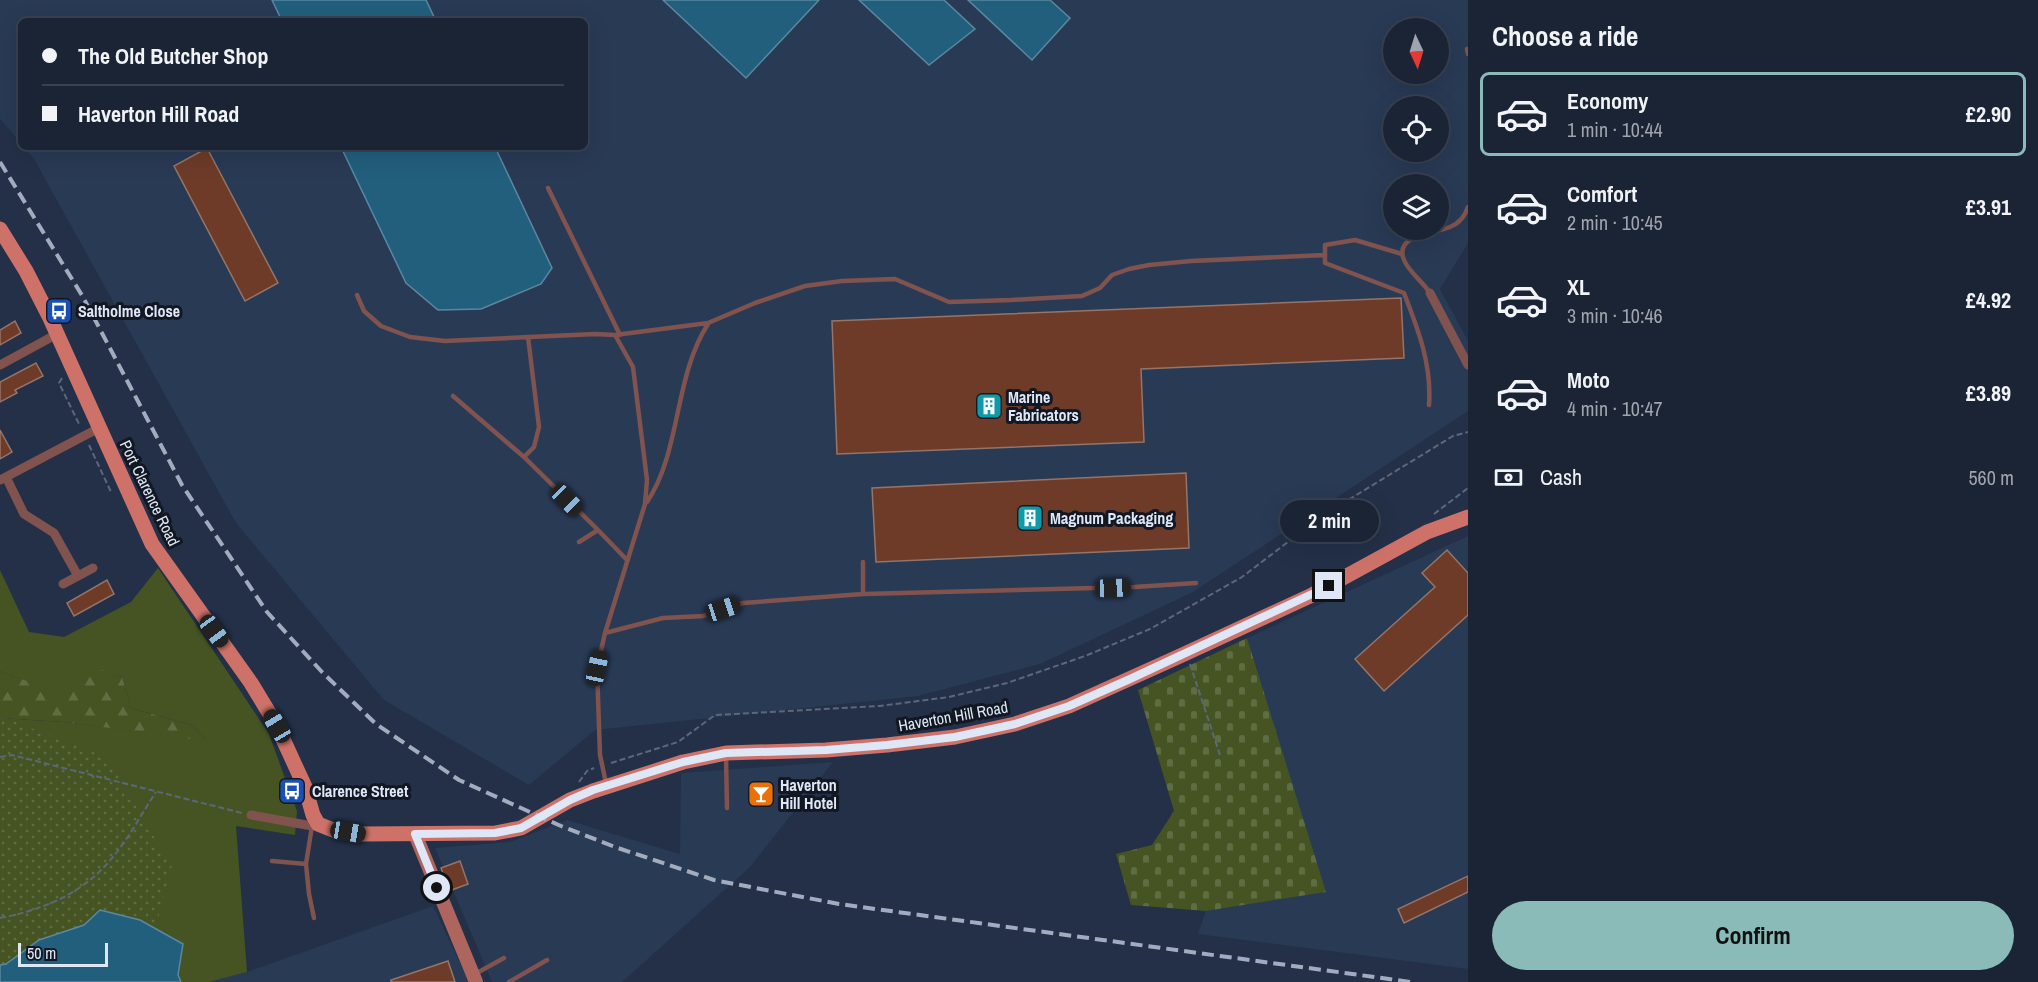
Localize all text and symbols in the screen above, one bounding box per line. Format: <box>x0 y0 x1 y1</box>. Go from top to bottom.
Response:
north arrow <box>1383 18 1449 84</box>
map controls <box>1383 18 1449 240</box>
text: Choose a ride <box>1492 18 1638 54</box>
text: The Old Butcher Shop <box>78 41 268 71</box>
text: Economy <box>1567 86 1648 116</box>
icon: car <box>1495 87 1549 141</box>
button: locate <box>1383 96 1449 162</box>
text: Haverton Hill Road <box>78 99 239 129</box>
text: £2.90 <box>1966 99 2011 129</box>
text: 1 min · 10:44 <box>1567 116 1663 143</box>
button: layers <box>1383 174 1449 240</box>
text: Comfort <box>1567 179 1637 209</box>
icon: car <box>1495 180 1549 234</box>
text: £3.91 <box>1966 192 2011 222</box>
text: 2 min · 10:45 <box>1567 209 1663 236</box>
text: XL <box>1567 272 1590 302</box>
icon: car <box>1495 273 1549 327</box>
text: £4.92 <box>1966 285 2011 315</box>
bus stop icon: Saltholme Close <box>44 296 74 326</box>
place label: Saltholme Close <box>78 300 180 322</box>
text: 3 min · 10:46 <box>1567 302 1663 329</box>
text: Moto <box>1567 365 1610 395</box>
icon: car <box>1495 366 1549 420</box>
text: £3.89 <box>1966 378 2011 408</box>
place label: Marine Fabricators <box>1008 386 1079 426</box>
building icon: Marine Fabricators <box>974 391 1004 421</box>
text: 4 min · 10:47 <box>1567 395 1663 422</box>
street label: Port Clarence Road <box>115 436 185 550</box>
icon: cash <box>1492 461 1525 494</box>
text: Cash <box>1540 462 1582 492</box>
text: 560 m <box>1968 464 2014 491</box>
car <box>548 481 586 519</box>
callout: 2 min <box>1280 499 1378 541</box>
building icon: Magnum Packaging <box>1015 503 1045 533</box>
place label: Magnum Packaging <box>1050 507 1173 529</box>
text: 2 min <box>1308 507 1351 534</box>
route end <box>1315 572 1342 599</box>
car <box>1095 578 1131 598</box>
car <box>703 595 743 623</box>
car <box>196 611 232 651</box>
car <box>584 649 610 687</box>
street label: Haverton Hill Road <box>897 696 1009 736</box>
car <box>260 706 294 746</box>
place label: Haverton Hill Hotel <box>780 774 837 814</box>
bus stop icon: Clarence Street <box>277 776 307 806</box>
bar icon: Haverton Hill Hotel <box>746 779 776 809</box>
place label: Clarence Street <box>312 780 409 802</box>
car <box>329 820 367 844</box>
route start <box>423 874 450 901</box>
button: Confirm <box>1492 901 2014 970</box>
scale bar <box>18 940 108 968</box>
text: 50 m <box>27 942 56 964</box>

